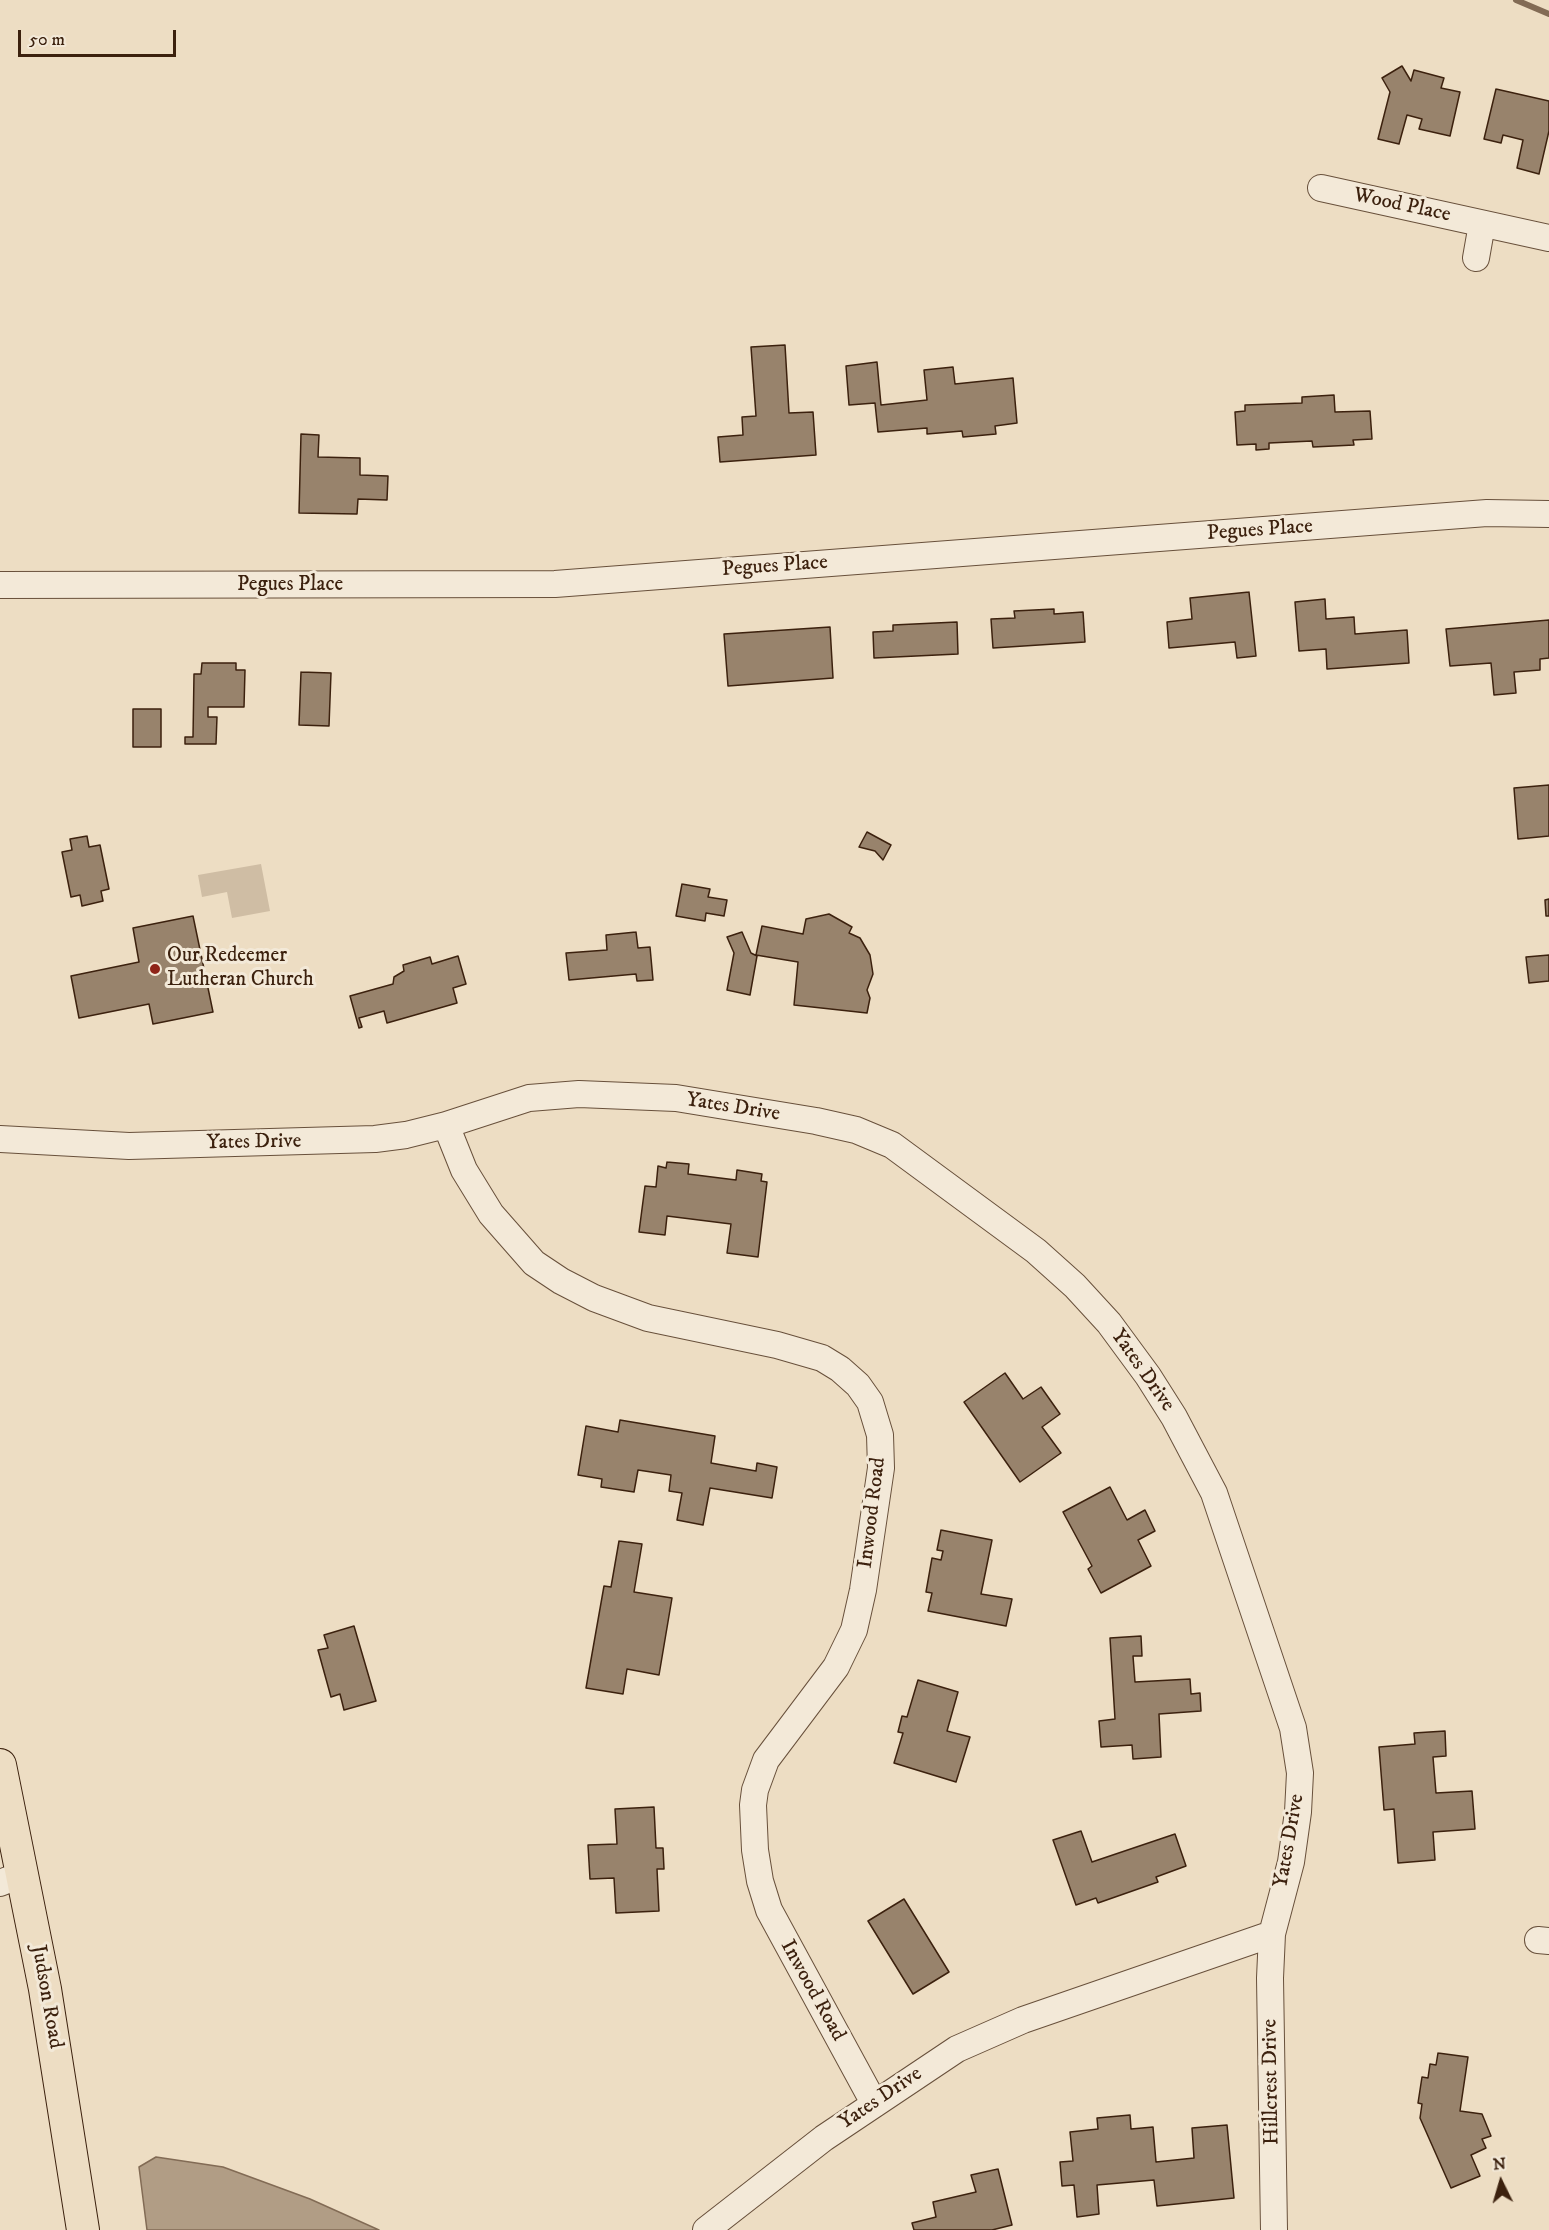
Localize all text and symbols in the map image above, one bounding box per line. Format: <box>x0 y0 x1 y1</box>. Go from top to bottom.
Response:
scale bar <box>21 18 178 56</box>
text: 50 m <box>29 29 65 51</box>
street label: Wood Place <box>1351 183 1453 229</box>
street label: Pegues Place <box>1206 515 1314 547</box>
street label: Pegues Place <box>721 551 829 583</box>
street label: Pegues Place <box>237 573 343 599</box>
place label: Our Redeemer Lutheran Church <box>167 944 314 994</box>
marker: Our Redeemer Lutheran Church <box>148 962 162 976</box>
street label: Yates Drive <box>684 1088 782 1128</box>
street label: Yates Drive <box>207 1130 301 1156</box>
street label: Yates Drive <box>1105 1325 1179 1417</box>
street label: Inwood Road <box>854 1456 892 1570</box>
street label: Yates Drive <box>1269 1792 1311 1890</box>
street label: Inwood Road <box>774 1936 850 2046</box>
street label: Judson Road <box>24 1943 68 2051</box>
street label: Hillcrest Drive <box>1258 2019 1286 2145</box>
street label: Yates Drive <box>835 2062 927 2136</box>
north arrow <box>1471 2152 1531 2212</box>
text: N <box>1492 2154 1507 2175</box>

